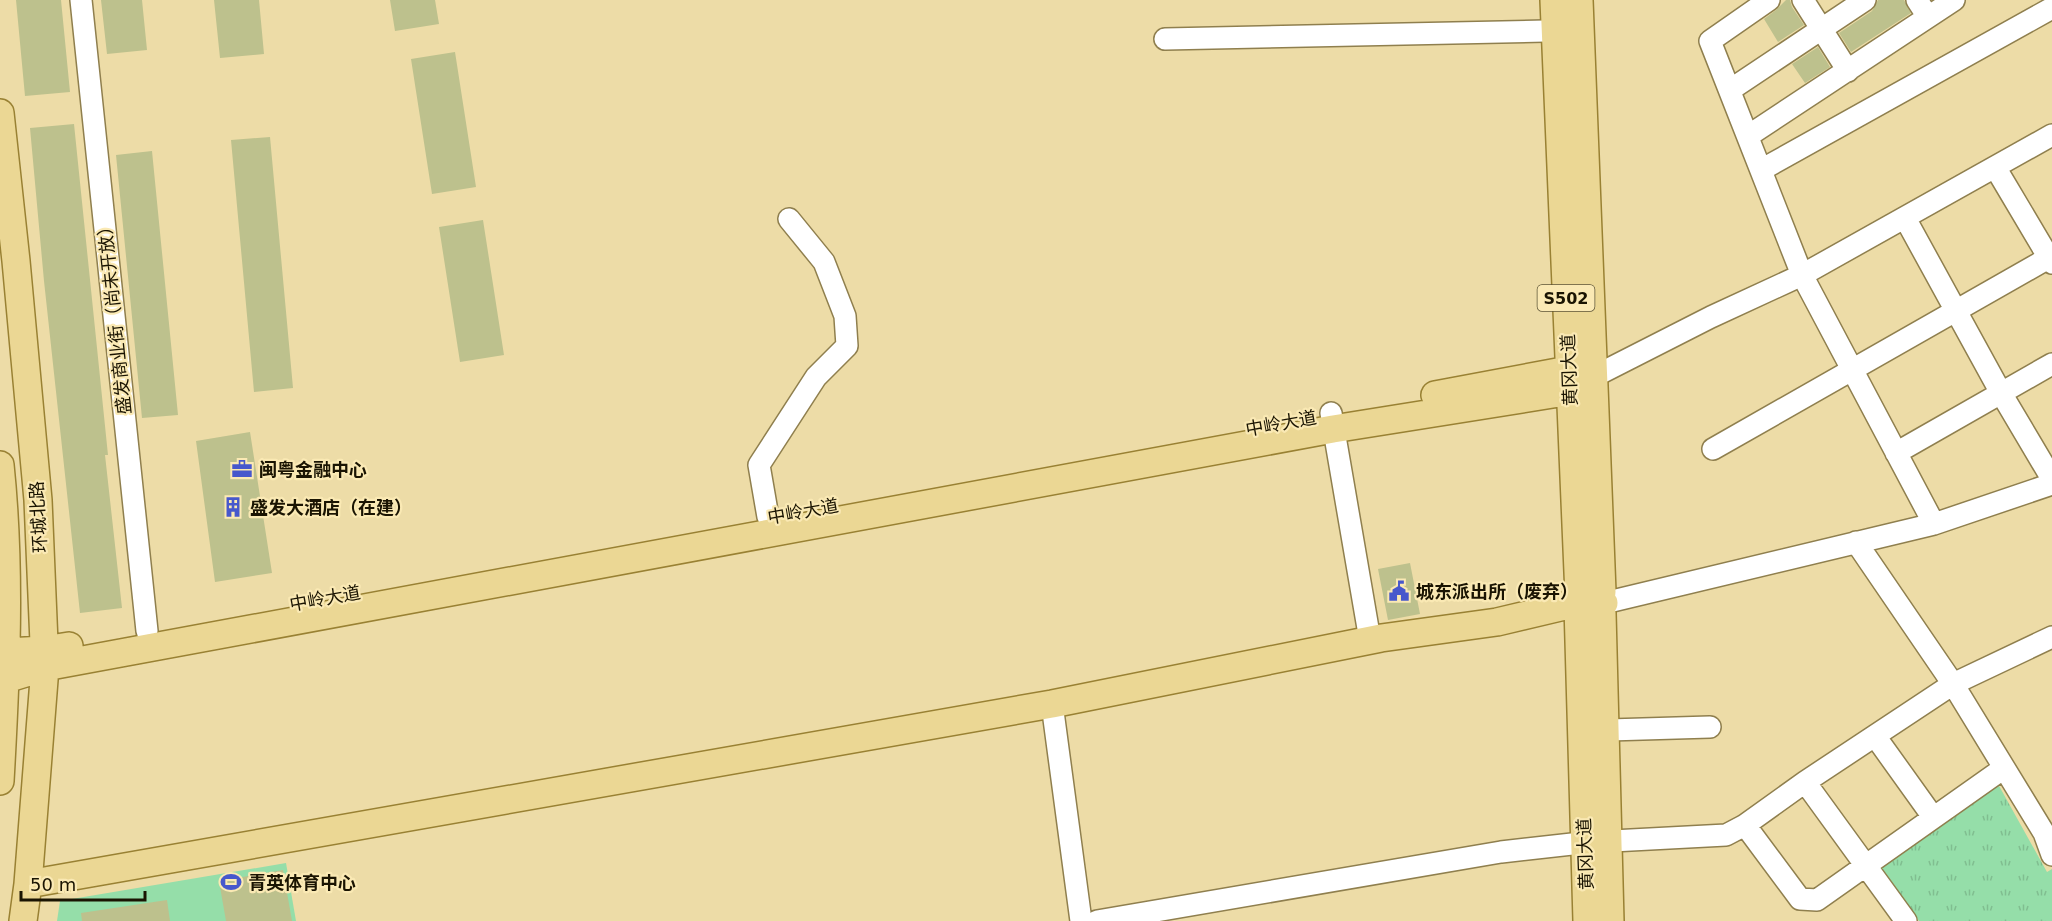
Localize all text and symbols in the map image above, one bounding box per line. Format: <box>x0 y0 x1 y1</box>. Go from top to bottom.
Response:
street label: 盛发商业街（尚未开放） <box>93 216 135 416</box>
road number: S502 <box>1538 285 1594 311</box>
street label: 黄冈大道 <box>1557 334 1581 406</box>
street label: 中岭大道 <box>1244 406 1318 440</box>
office icon: 闽粤金融中心 <box>230 457 254 481</box>
place label: 闽粤金融中心 <box>259 459 367 480</box>
street label: 环城北路 <box>26 480 50 554</box>
street label: 中岭大道 <box>766 494 840 528</box>
building icon: 盛发大酒店（在建） <box>221 495 245 519</box>
place label: 盛发大酒店（在建） <box>250 497 412 518</box>
public building icon: 城东派出所（废弃） <box>1387 579 1411 603</box>
street label: 中岭大道 <box>288 581 362 615</box>
place label: 城东派出所（废弃） <box>1416 581 1578 602</box>
street label: 黄冈大道 <box>1573 818 1597 890</box>
scale bar <box>21 864 146 902</box>
sports icon: 青英体育中心 <box>219 870 243 894</box>
place label: 青英体育中心 <box>248 872 356 893</box>
text: 50 m <box>30 874 76 895</box>

